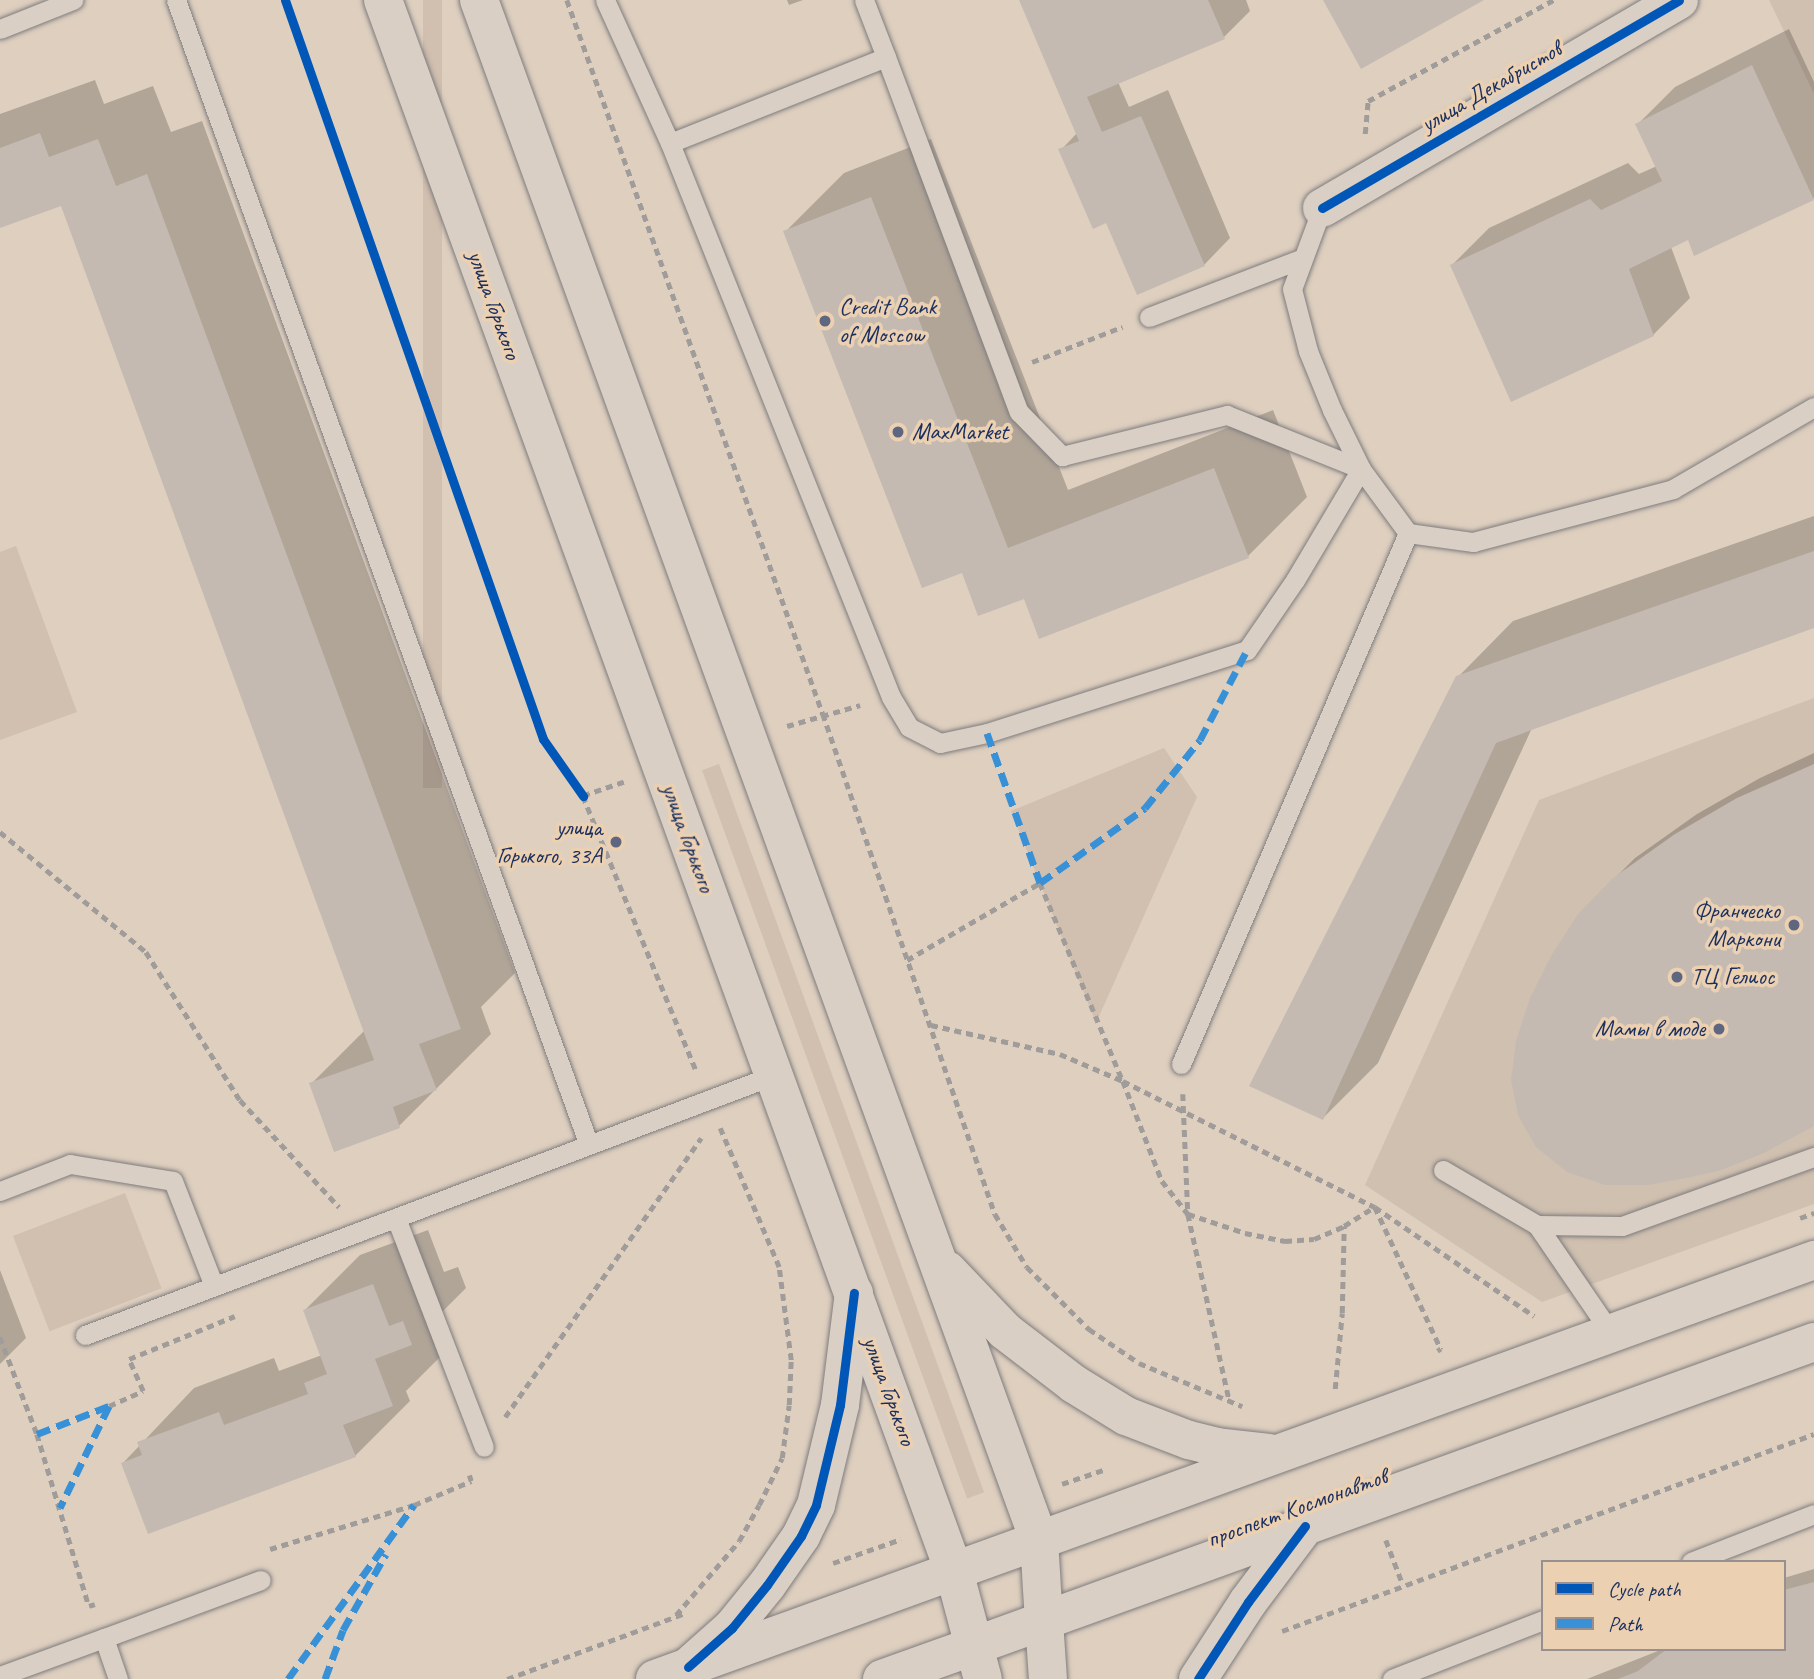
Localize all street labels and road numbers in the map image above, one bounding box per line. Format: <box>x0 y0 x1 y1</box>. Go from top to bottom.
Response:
street label: улица Декабристов <box>1415 35 1567 139</box>
street label: улица Горького <box>461 247 527 363</box>
street label: улица Горького <box>655 780 721 896</box>
street label: улица Горького <box>856 1333 922 1449</box>
street label: проспект Космонавтов <box>1203 1462 1391 1554</box>

